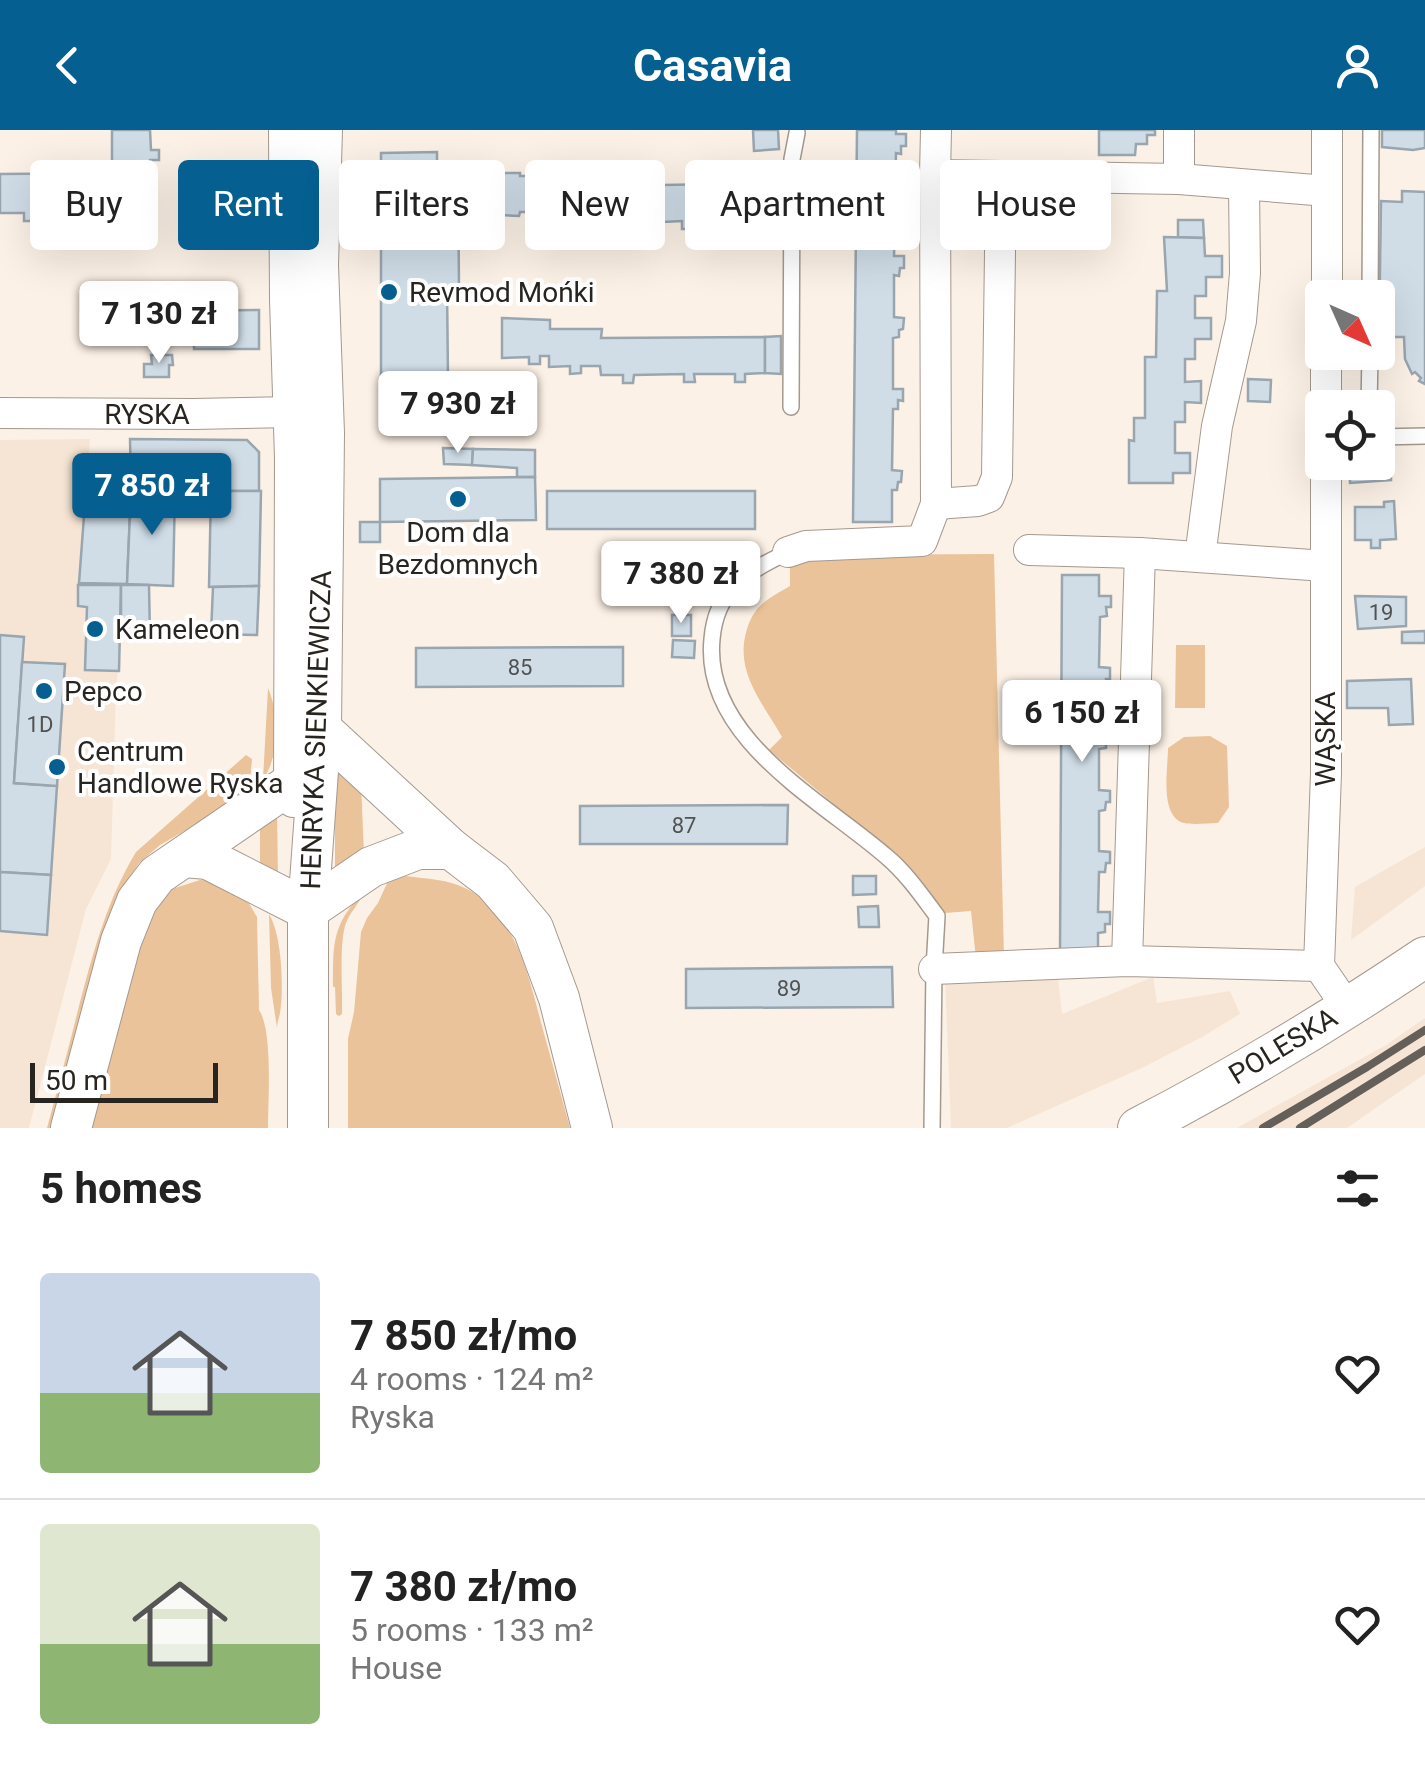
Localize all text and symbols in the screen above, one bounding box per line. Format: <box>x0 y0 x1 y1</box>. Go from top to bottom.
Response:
icon: back <box>40 38 95 93</box>
icon: person <box>1330 38 1385 93</box>
text: Casavia <box>633 39 792 92</box>
chip: Buy <box>30 160 158 250</box>
chip: Rent <box>178 160 319 250</box>
chip: Filters <box>339 160 505 250</box>
chip: New <box>525 160 665 250</box>
chip: Apartment <box>685 160 920 250</box>
chip: House <box>940 160 1111 250</box>
place label: Revmod Mońki <box>409 276 595 309</box>
north arrow <box>1305 280 1395 370</box>
map controls <box>1305 280 1395 480</box>
pin: 7 130 zł <box>56 281 262 366</box>
marker: Revmod Mońki <box>378 281 400 303</box>
text: 7 130 zł <box>101 294 217 332</box>
pin: 7 930 zł <box>355 371 561 456</box>
text: 7 930 zł <box>400 384 516 422</box>
button: locate <box>1305 390 1395 480</box>
street label: RYSKA <box>104 398 190 431</box>
pin: 7 850 zł <box>49 453 255 538</box>
text: 7 850 zł <box>94 466 210 504</box>
marker: Dom dla Bezdomnych <box>447 488 469 510</box>
place label: Dom dla Bezdomnych <box>378 516 538 581</box>
pin: 7 380 zł <box>578 541 784 626</box>
text: 7 380 zł <box>623 554 739 592</box>
street label: HENRYKA SIENKIEWICZA <box>294 570 338 890</box>
house number: 19 <box>1369 600 1393 625</box>
place label: Kameleon <box>115 613 240 646</box>
marker: Kameleon <box>84 618 106 640</box>
house number: 85 <box>508 655 532 680</box>
place label: Pepco <box>64 675 143 708</box>
marker: Pepco <box>33 680 55 702</box>
pin: 6 150 zł <box>979 680 1185 765</box>
street label: WĄSKA <box>1309 692 1342 786</box>
text: 6 150 zł <box>1024 693 1140 731</box>
house number: 1D <box>27 712 53 737</box>
place label: Centrum Handlowe Ryska <box>77 735 283 800</box>
marker: Centrum Handlowe Ryska <box>46 756 68 778</box>
house number: 87 <box>672 813 696 838</box>
house number: 89 <box>777 976 801 1001</box>
street label: POLESKA <box>1223 1001 1343 1091</box>
scale bar <box>30 1058 218 1103</box>
text: 50 m <box>45 1064 108 1097</box>
icon: filters <box>1330 1161 1385 1216</box>
text: 5 homes <box>40 1164 202 1213</box>
text: 7 850 zł/mo <box>350 1311 577 1360</box>
icon: home <box>120 1313 240 1433</box>
icon: heart <box>1330 1346 1385 1401</box>
text: 4 rooms · 124 m² <box>350 1360 593 1398</box>
text: Ryska <box>350 1398 435 1436</box>
text: 7 380 zł/mo <box>350 1562 577 1611</box>
icon: home <box>120 1564 240 1684</box>
icon: heart <box>1330 1597 1385 1652</box>
text: 5 rooms · 133 m² <box>350 1611 593 1649</box>
text: House <box>350 1649 442 1687</box>

